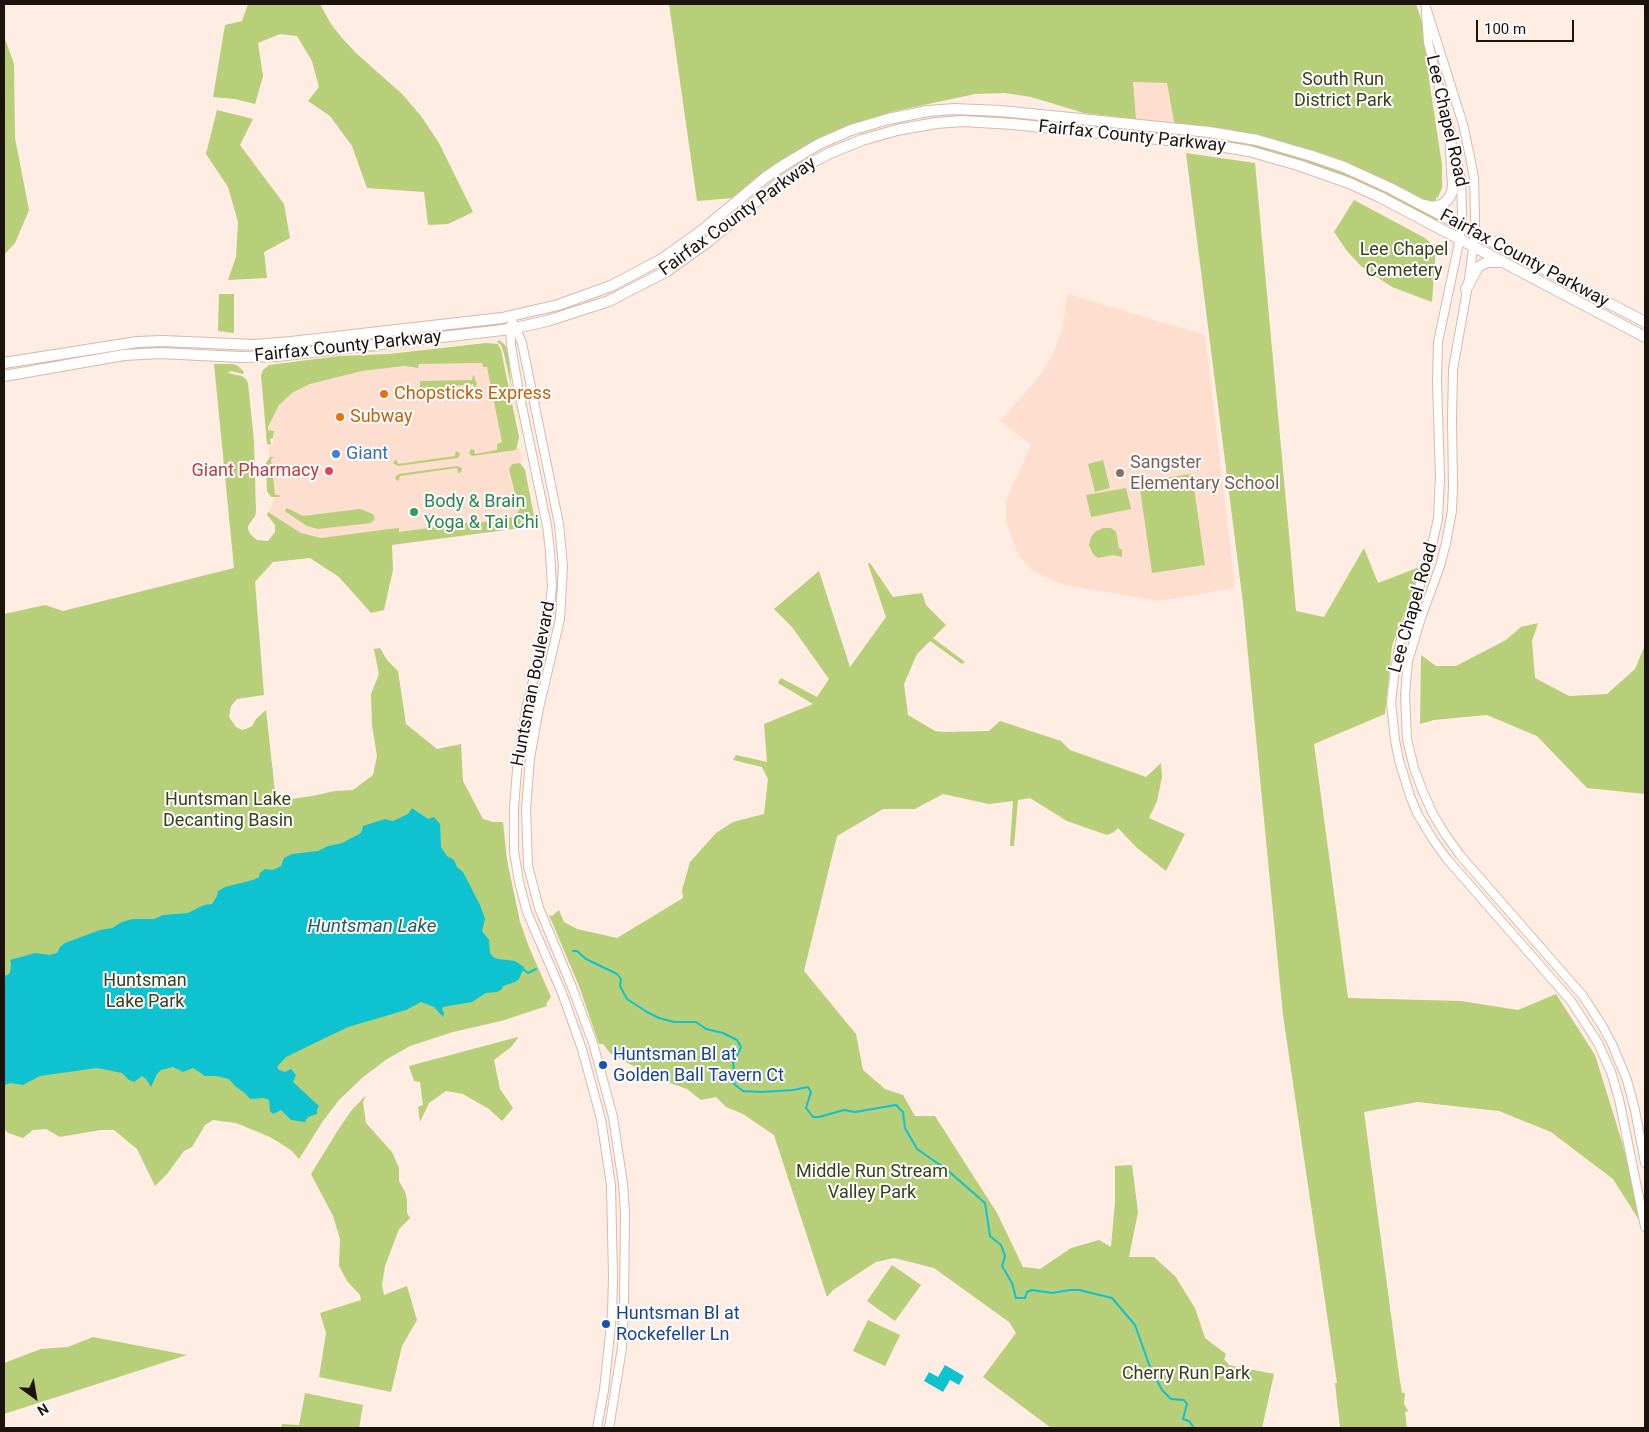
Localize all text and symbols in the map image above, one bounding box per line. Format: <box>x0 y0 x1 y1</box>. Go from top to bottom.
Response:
scale bar <box>1479 10 1576 42</box>
text: 100 m <box>1484 20 1526 38</box>
street label: Lee Chapel Road <box>1420 53 1472 189</box>
park label: South Run District Park <box>1294 69 1392 112</box>
street label: Fairfax County Parkway <box>1037 116 1227 158</box>
street label: Fairfax County Parkway <box>656 153 820 281</box>
street label: Fairfax County Parkway <box>1436 205 1612 313</box>
park label: Lee Chapel Cemetery <box>1360 239 1448 282</box>
street label: Fairfax County Parkway <box>253 326 443 368</box>
place label: Chopsticks Express <box>394 383 551 405</box>
marker: Chopsticks Express <box>378 388 390 400</box>
place label: Subway <box>350 406 412 428</box>
marker: Subway <box>334 411 346 423</box>
place label: Giant <box>346 443 388 465</box>
marker: Giant <box>330 448 342 460</box>
place label: Sangster Elementary School <box>1130 452 1279 494</box>
place label: Giant Pharmacy <box>192 460 319 482</box>
marker: Giant Pharmacy <box>323 465 335 477</box>
marker: Sangster Elementary School <box>1114 467 1126 479</box>
place label: Body & Brain Yoga & Tai Chi <box>424 491 539 534</box>
marker: Body & Brain Yoga & Tai Chi <box>408 506 420 518</box>
street label: Lee Chapel Road <box>1385 540 1443 676</box>
street label: Huntsman Boulevard <box>507 600 561 768</box>
park label: Huntsman Lake Decanting Basin <box>163 789 293 832</box>
water label: Huntsman Lake <box>308 916 436 938</box>
park label: Huntsman Lake Park <box>103 970 187 1012</box>
place label: Huntsman Bl at Golden Ball Tavern Ct <box>613 1044 784 1086</box>
marker: Huntsman Bl at Golden Ball Tavern Ct <box>597 1059 609 1071</box>
park label: Middle Run Stream Valley Park <box>796 1161 948 1204</box>
place label: Huntsman Bl at Rockefeller Ln <box>616 1303 740 1346</box>
marker: Huntsman Bl at Rockefeller Ln <box>600 1318 612 1330</box>
park label: Cherry Run Park <box>1122 1363 1250 1385</box>
north arrow <box>10 1372 60 1422</box>
text: N <box>35 1400 51 1419</box>

